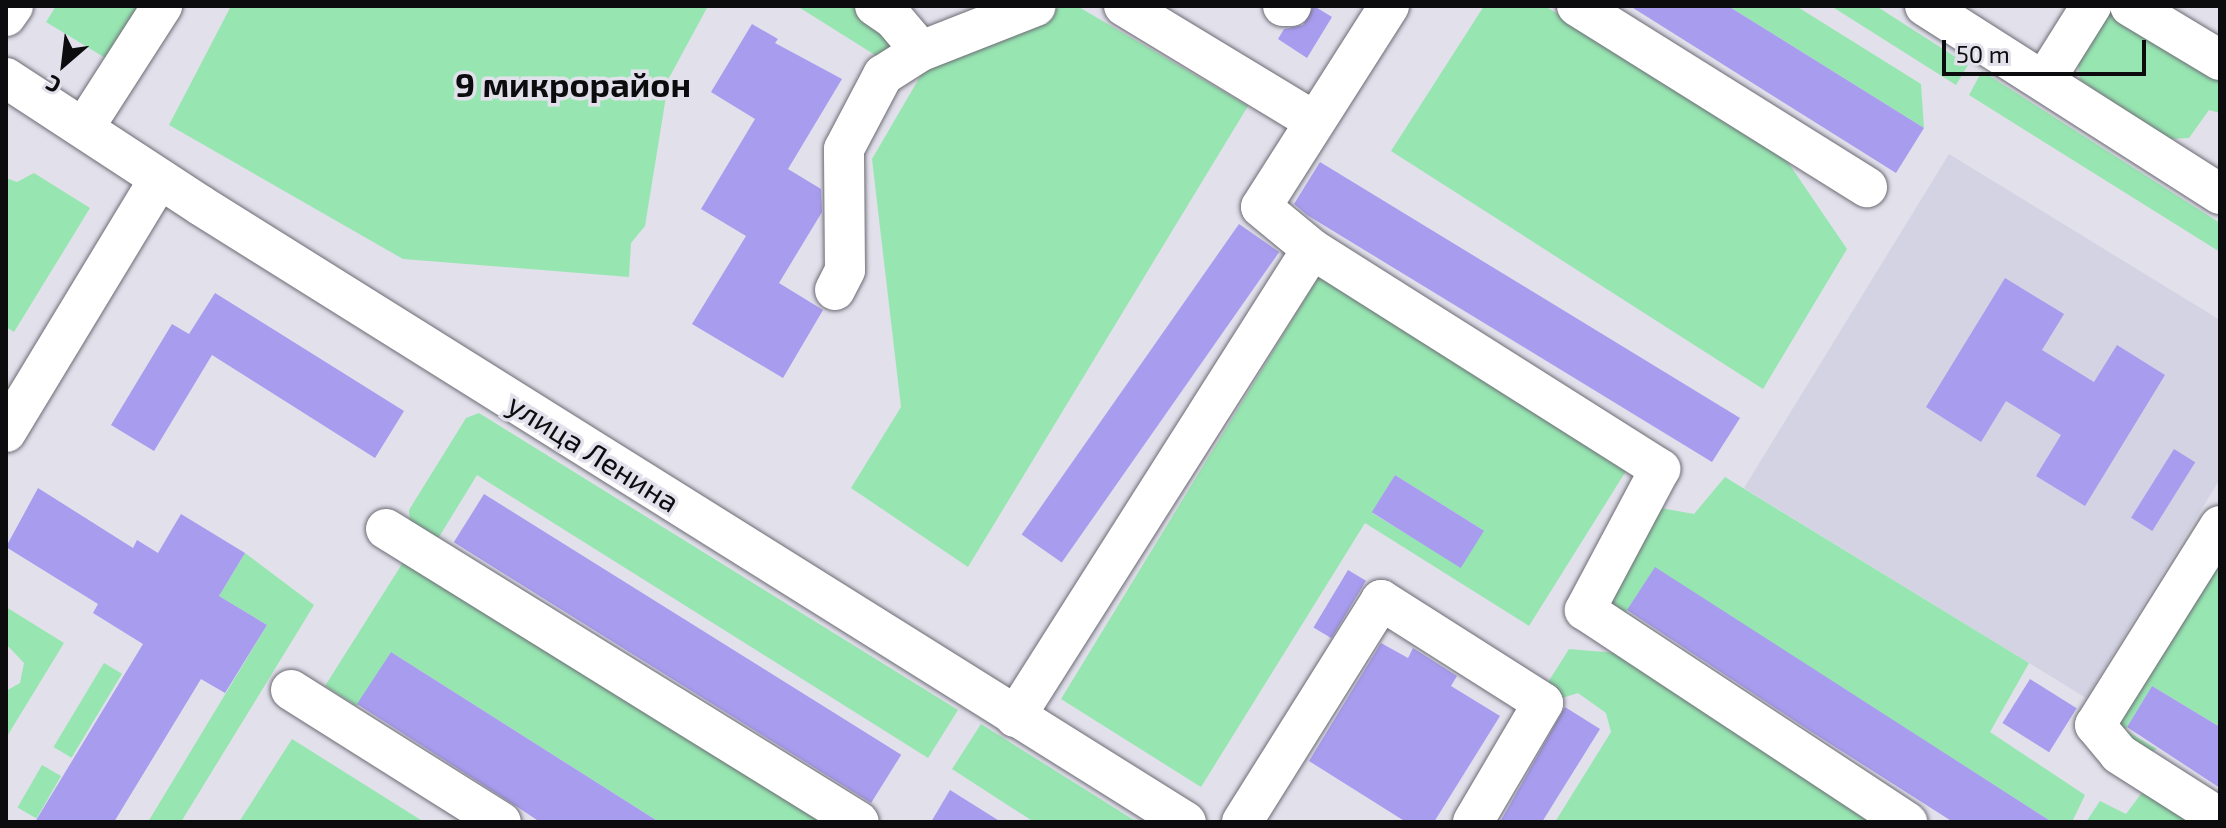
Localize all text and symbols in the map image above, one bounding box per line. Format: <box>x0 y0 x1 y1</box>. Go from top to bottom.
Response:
north arrow <box>24 24 104 104</box>
scale bar <box>1946 24 2150 74</box>
text: 50 m <box>1956 39 2010 68</box>
district label: 9 микрорайон <box>455 64 691 104</box>
text: С <box>41 71 65 100</box>
street label: улица Ленина <box>502 385 686 519</box>

